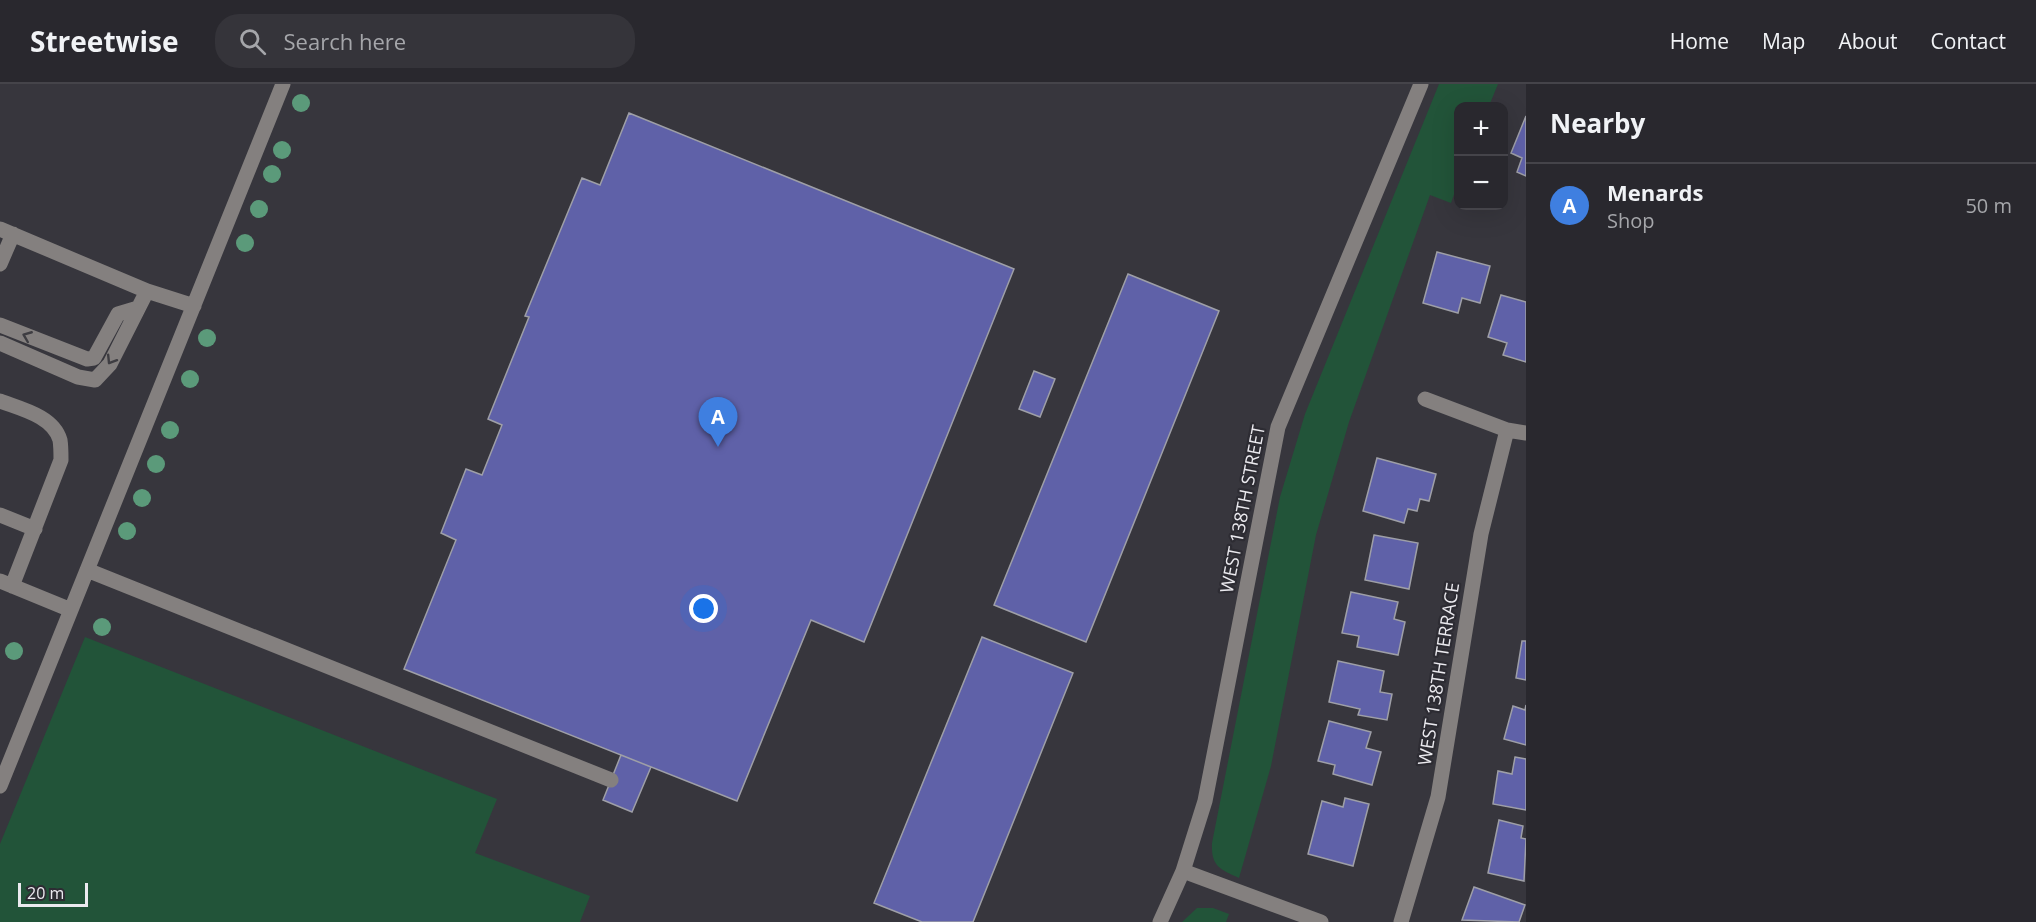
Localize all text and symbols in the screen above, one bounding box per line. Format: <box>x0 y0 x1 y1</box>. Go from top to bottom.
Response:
search box <box>215 14 635 68</box>
text: Streetwise <box>30 22 179 60</box>
icon: search <box>236 25 269 58</box>
text: Search here <box>284 26 406 56</box>
text: Home <box>1670 27 1729 55</box>
text: Map <box>1762 27 1805 55</box>
text: About <box>1838 27 1898 55</box>
text: Contact <box>1931 27 2006 55</box>
map controls <box>1454 102 1508 210</box>
button: + <box>1454 102 1508 156</box>
text: Nearby <box>1550 105 1645 141</box>
button: − <box>1454 156 1508 210</box>
text: Menards <box>1607 177 1703 207</box>
text: A <box>1563 192 1576 219</box>
text: 50 m <box>1965 192 2012 219</box>
text: Shop <box>1607 207 1655 234</box>
one-way arrow <box>22 331 33 343</box>
one-way arrow <box>107 354 119 364</box>
pin: A <box>698 398 738 447</box>
street label: WEST 138TH STREET <box>1214 423 1270 595</box>
street label: WEST 138TH TERRACE <box>1412 581 1464 767</box>
your location <box>689 594 718 623</box>
scale bar <box>18 880 88 908</box>
text: 20 m <box>27 882 64 904</box>

